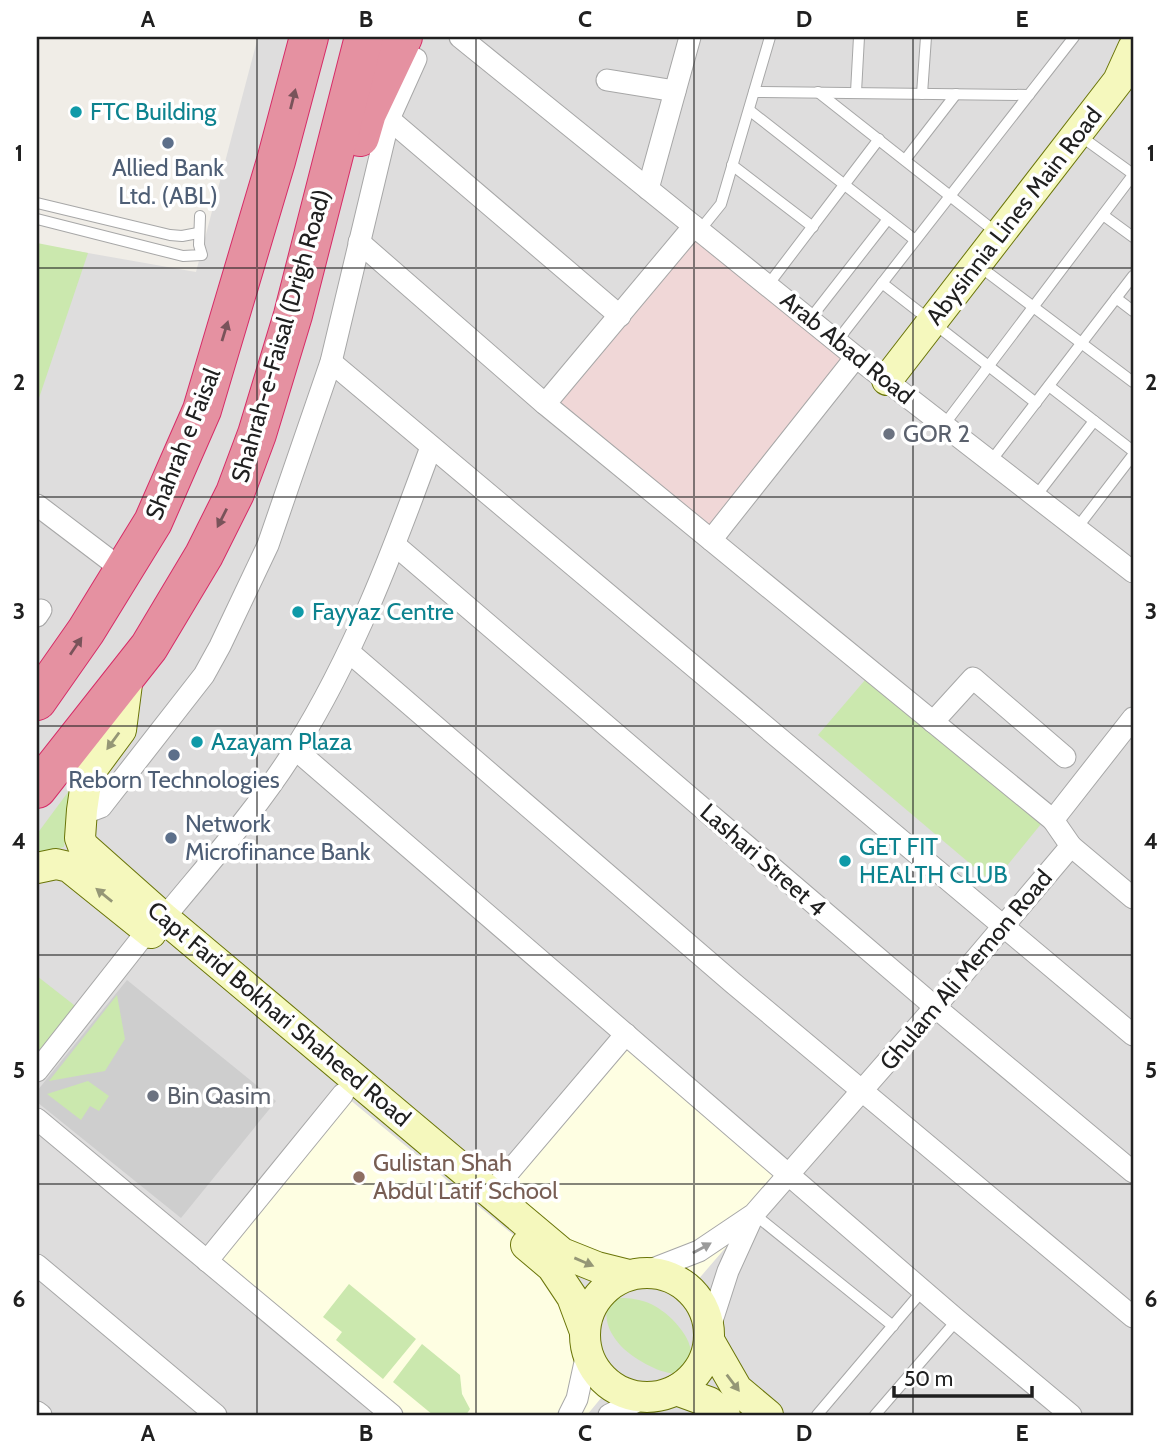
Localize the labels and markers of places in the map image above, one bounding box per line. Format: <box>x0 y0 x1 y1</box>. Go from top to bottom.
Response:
place label: FTC Building <box>90 97 217 126</box>
marker: FTC Building <box>68 104 84 120</box>
marker: Allied Bank Ltd. (ABL) <box>160 135 176 151</box>
place label: Allied Bank Ltd. (ABL) <box>112 153 224 210</box>
place label: GOR 2 <box>903 419 970 448</box>
marker: GOR 2 <box>881 426 897 442</box>
place label: Fayyaz Centre <box>312 597 454 626</box>
marker: Fayyaz Centre <box>290 604 306 620</box>
place label: Azayam Plaza <box>211 727 352 756</box>
marker: Azayam Plaza <box>189 734 205 750</box>
marker: Reborn Technologies <box>166 747 182 763</box>
place label: Reborn Technologies <box>68 765 280 794</box>
place label: Network Microfinance Bank <box>185 809 371 866</box>
marker: Network Microfinance Bank <box>163 830 179 846</box>
place label: GET FIT HEALTH CLUB <box>859 832 1008 889</box>
marker: GET FIT HEALTH CLUB <box>837 853 853 869</box>
place label: Bin Qasim <box>167 1081 271 1110</box>
marker: Bin Qasim <box>145 1088 161 1104</box>
place label: Gulistan Shah Abdul Latif School <box>373 1148 558 1205</box>
marker: Gulistan Shah Abdul Latif School <box>351 1169 367 1185</box>

